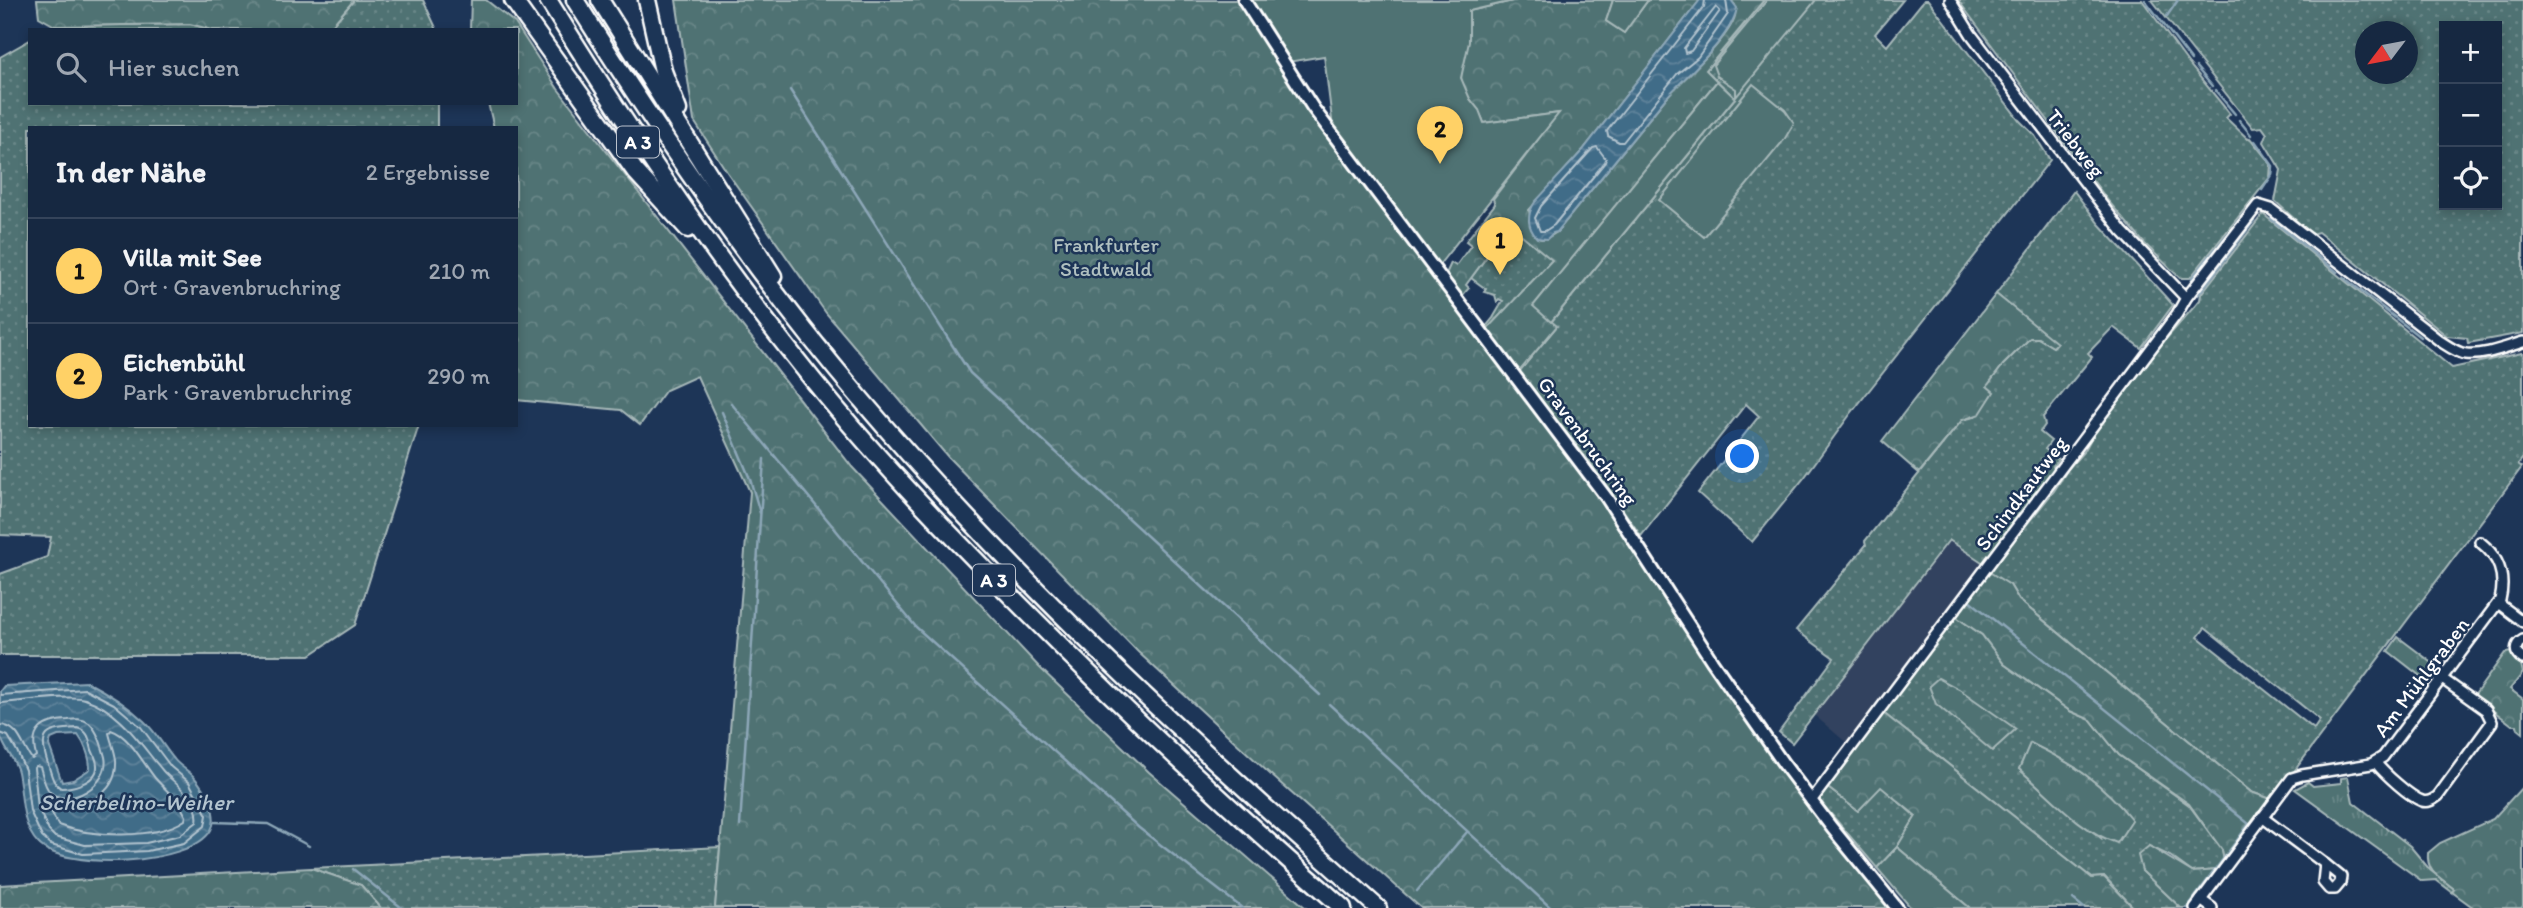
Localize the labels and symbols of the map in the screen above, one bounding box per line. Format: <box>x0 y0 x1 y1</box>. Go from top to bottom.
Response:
north arrow <box>2355 21 2418 84</box>
street label: Triebweg <box>2041 104 2111 182</box>
pin: 2 <box>1417 106 1463 164</box>
road number: A 3 <box>617 126 659 158</box>
pin: 1 <box>1477 217 1523 275</box>
park label: Frankfurter Stadtwald <box>1053 232 1159 281</box>
street label: Gravenbruchring <box>1533 372 1643 510</box>
street label: Schindkautweg <box>1970 431 2072 555</box>
your location <box>1725 439 1759 473</box>
road number: A 3 <box>973 565 1015 596</box>
street label: Am Mühlgraben <box>2368 612 2474 742</box>
water label: Scherbelino-Weiher <box>39 788 235 816</box>

